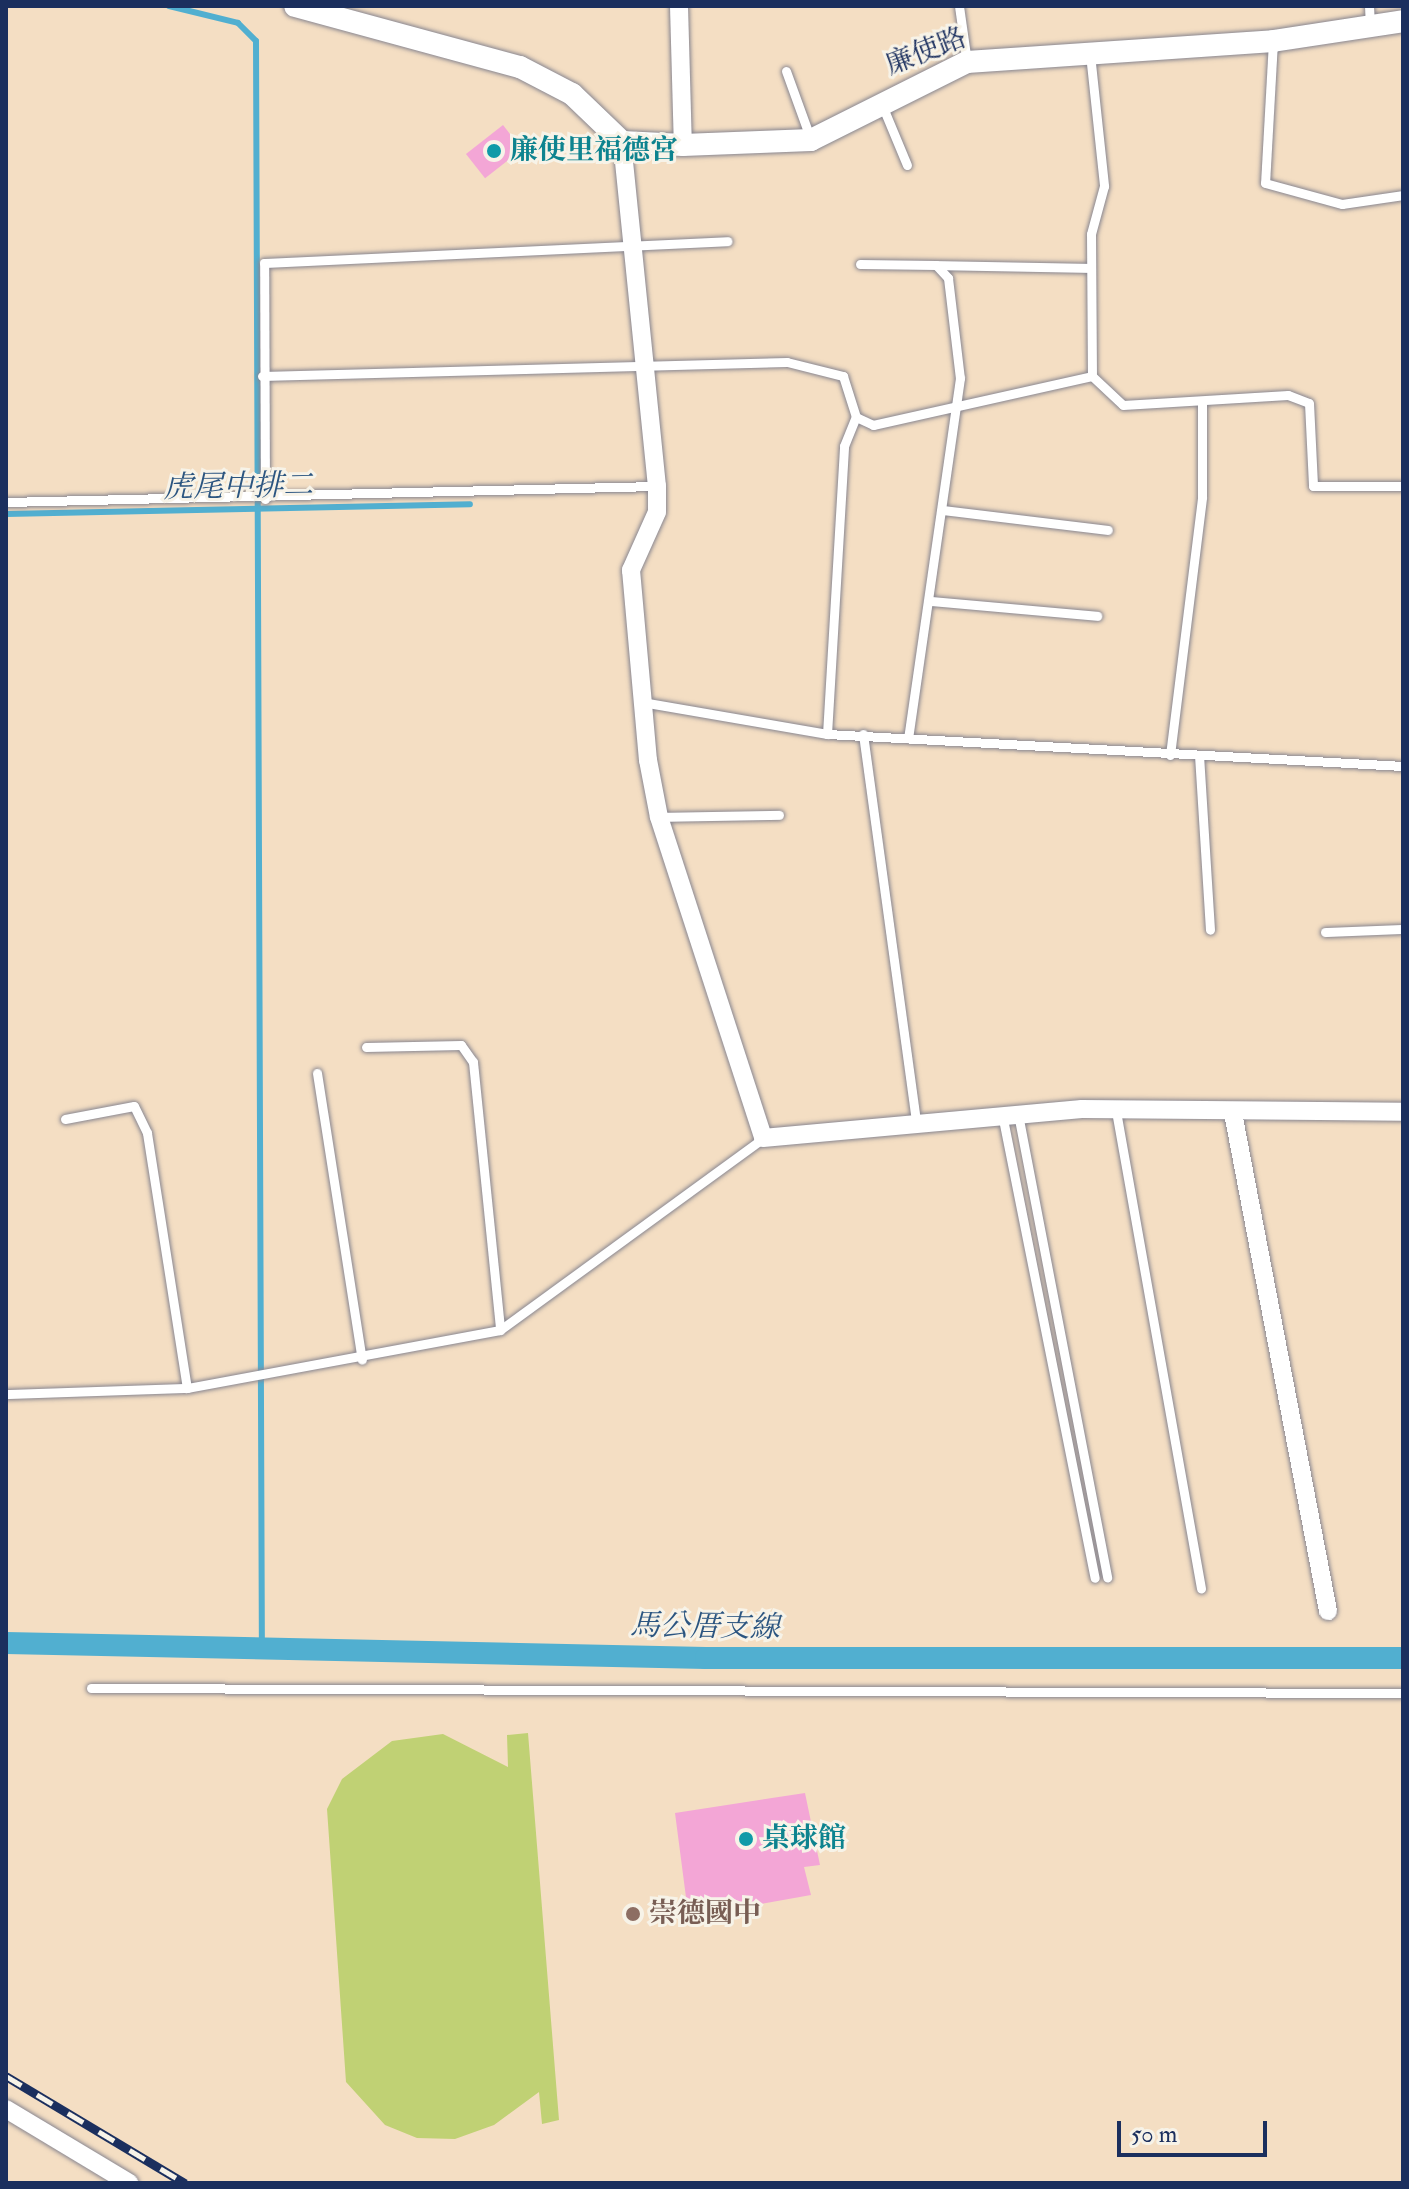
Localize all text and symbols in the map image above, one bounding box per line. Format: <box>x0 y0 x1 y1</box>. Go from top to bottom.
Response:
street label: 廉使路 <box>881 21 971 83</box>
place label: 廉使里福德宮 <box>510 134 678 168</box>
marker: 廉使里福德宮 <box>485 142 503 160</box>
water label: 虎尾中排二 <box>163 468 313 506</box>
water label: 馬公厝支線 <box>630 1608 780 1646</box>
place label: 桌球館 <box>762 1822 846 1856</box>
marker: 桌球館 <box>737 1830 755 1848</box>
place label: 崇德國中 <box>649 1897 761 1931</box>
marker: 崇德國中 <box>624 1905 642 1923</box>
scale bar <box>1121 2105 1271 2155</box>
text: 50 m <box>1131 2119 1177 2150</box>

